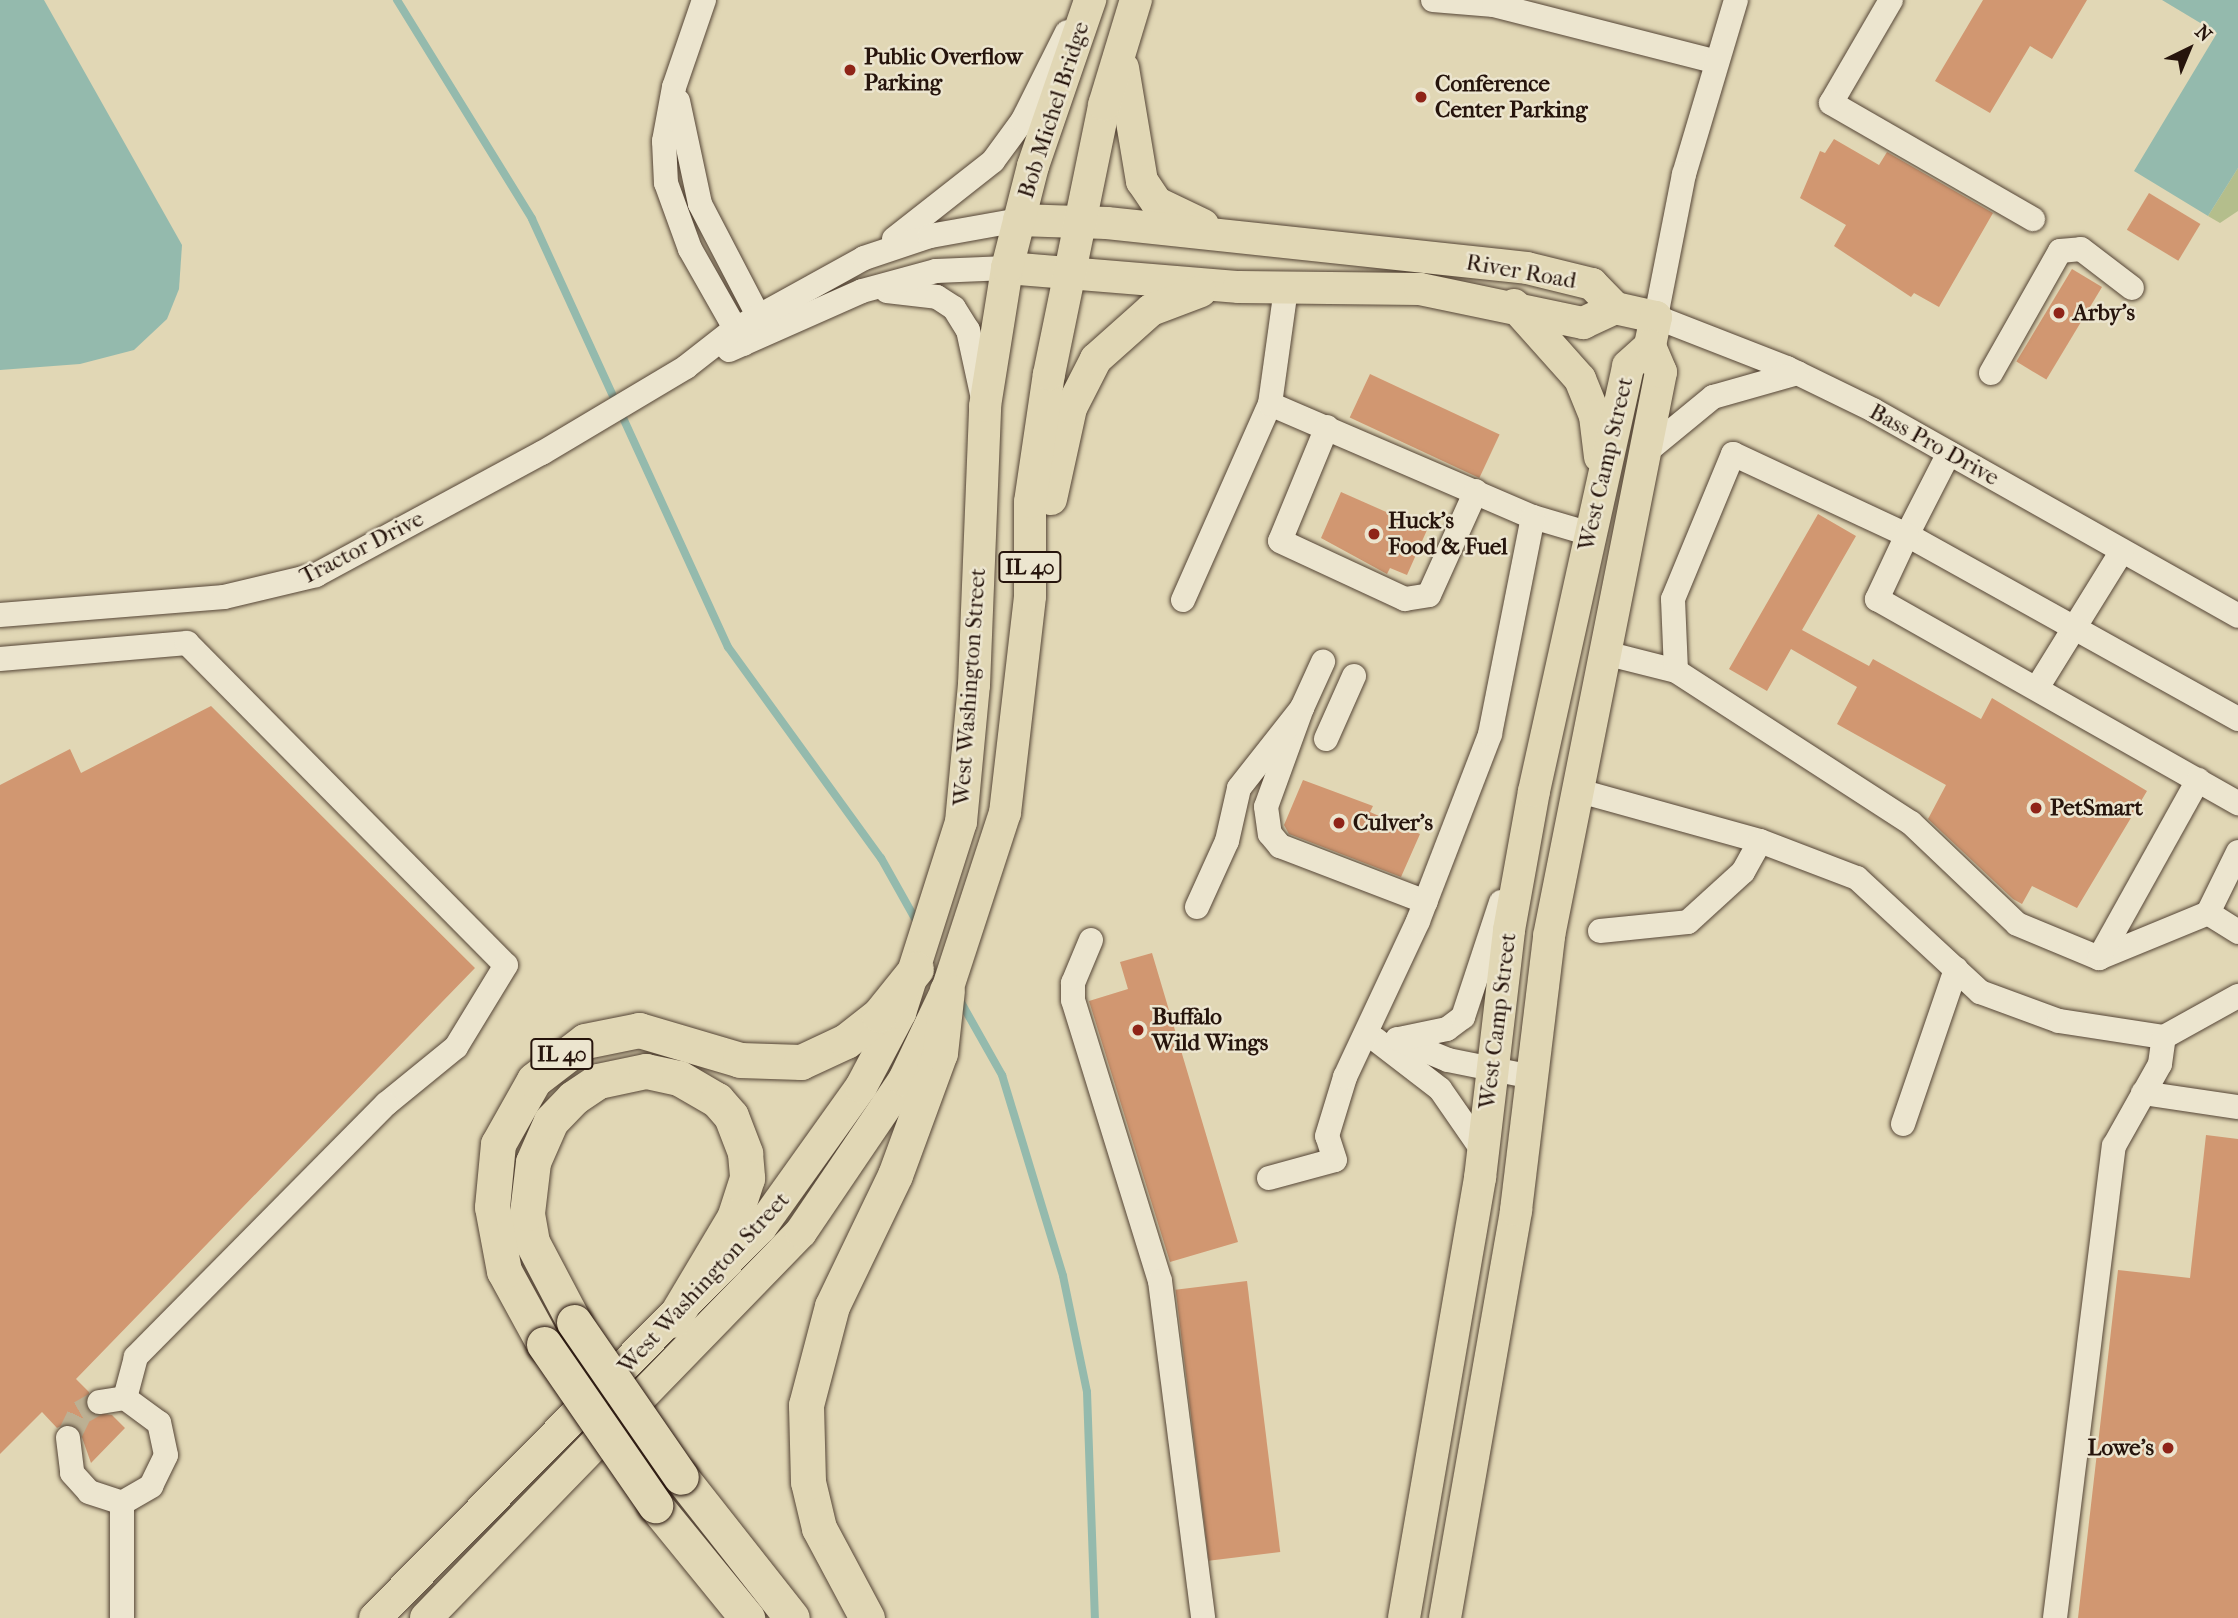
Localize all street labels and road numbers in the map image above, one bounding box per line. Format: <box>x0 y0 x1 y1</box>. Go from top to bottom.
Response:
street label: Bob Michel Bridge <box>1012 18 1096 202</box>
street label: River Road <box>1464 249 1578 295</box>
street label: West Camp Street <box>1573 374 1639 554</box>
street label: Bass Pro Drive <box>1864 398 2004 492</box>
street label: Tractor Drive <box>296 505 428 591</box>
road number: IL 40 <box>997 550 1063 584</box>
street label: West Washington Street <box>948 567 992 807</box>
street label: West Camp Street <box>1473 931 1523 1111</box>
road number: IL 40 <box>529 1036 595 1072</box>
street label: West Washington Street <box>613 1186 795 1380</box>

